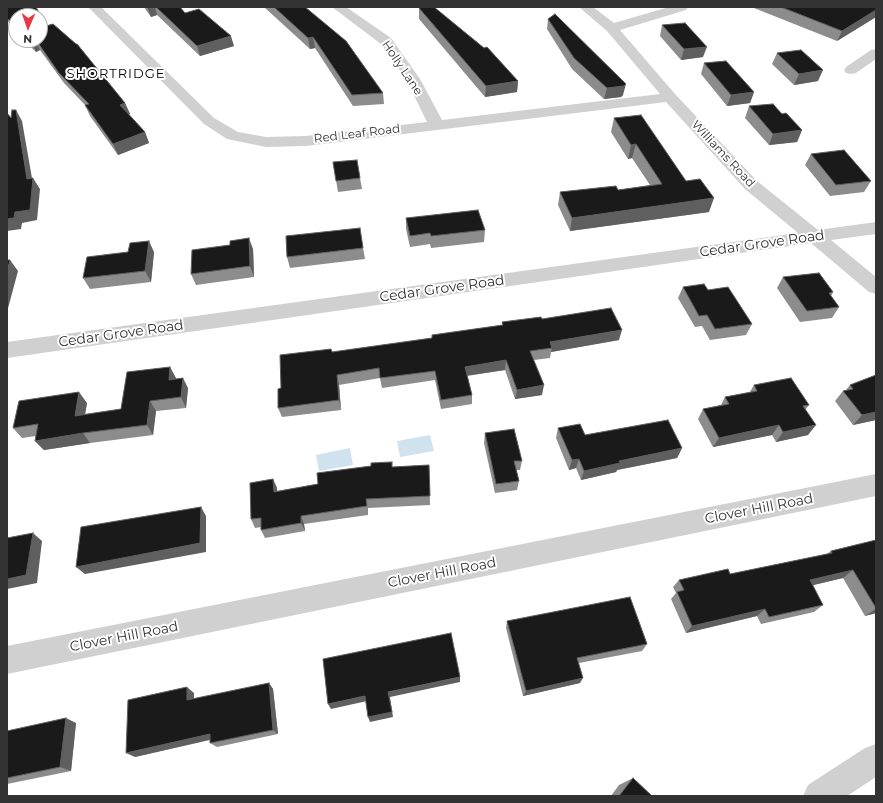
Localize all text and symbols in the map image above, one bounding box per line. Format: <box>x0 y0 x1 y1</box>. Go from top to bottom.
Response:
north arrow <box>8 8 48 48</box>
text: N <box>23 32 32 46</box>
street label: Holly Lane <box>378 38 426 98</box>
district label: SHORTRIDGE <box>66 66 166 82</box>
street label: Williams Road <box>688 118 758 190</box>
street label: Red Leaf Road <box>313 122 401 146</box>
street label: Cedar Grove Road <box>698 227 826 261</box>
street label: Cedar Grove Road <box>378 272 506 306</box>
street label: Cedar Grove Road <box>57 317 185 351</box>
street label: Clover Hill Road <box>703 490 815 528</box>
street label: Clover Hill Road <box>386 554 498 592</box>
street label: Clover Hill Road <box>68 618 180 656</box>

